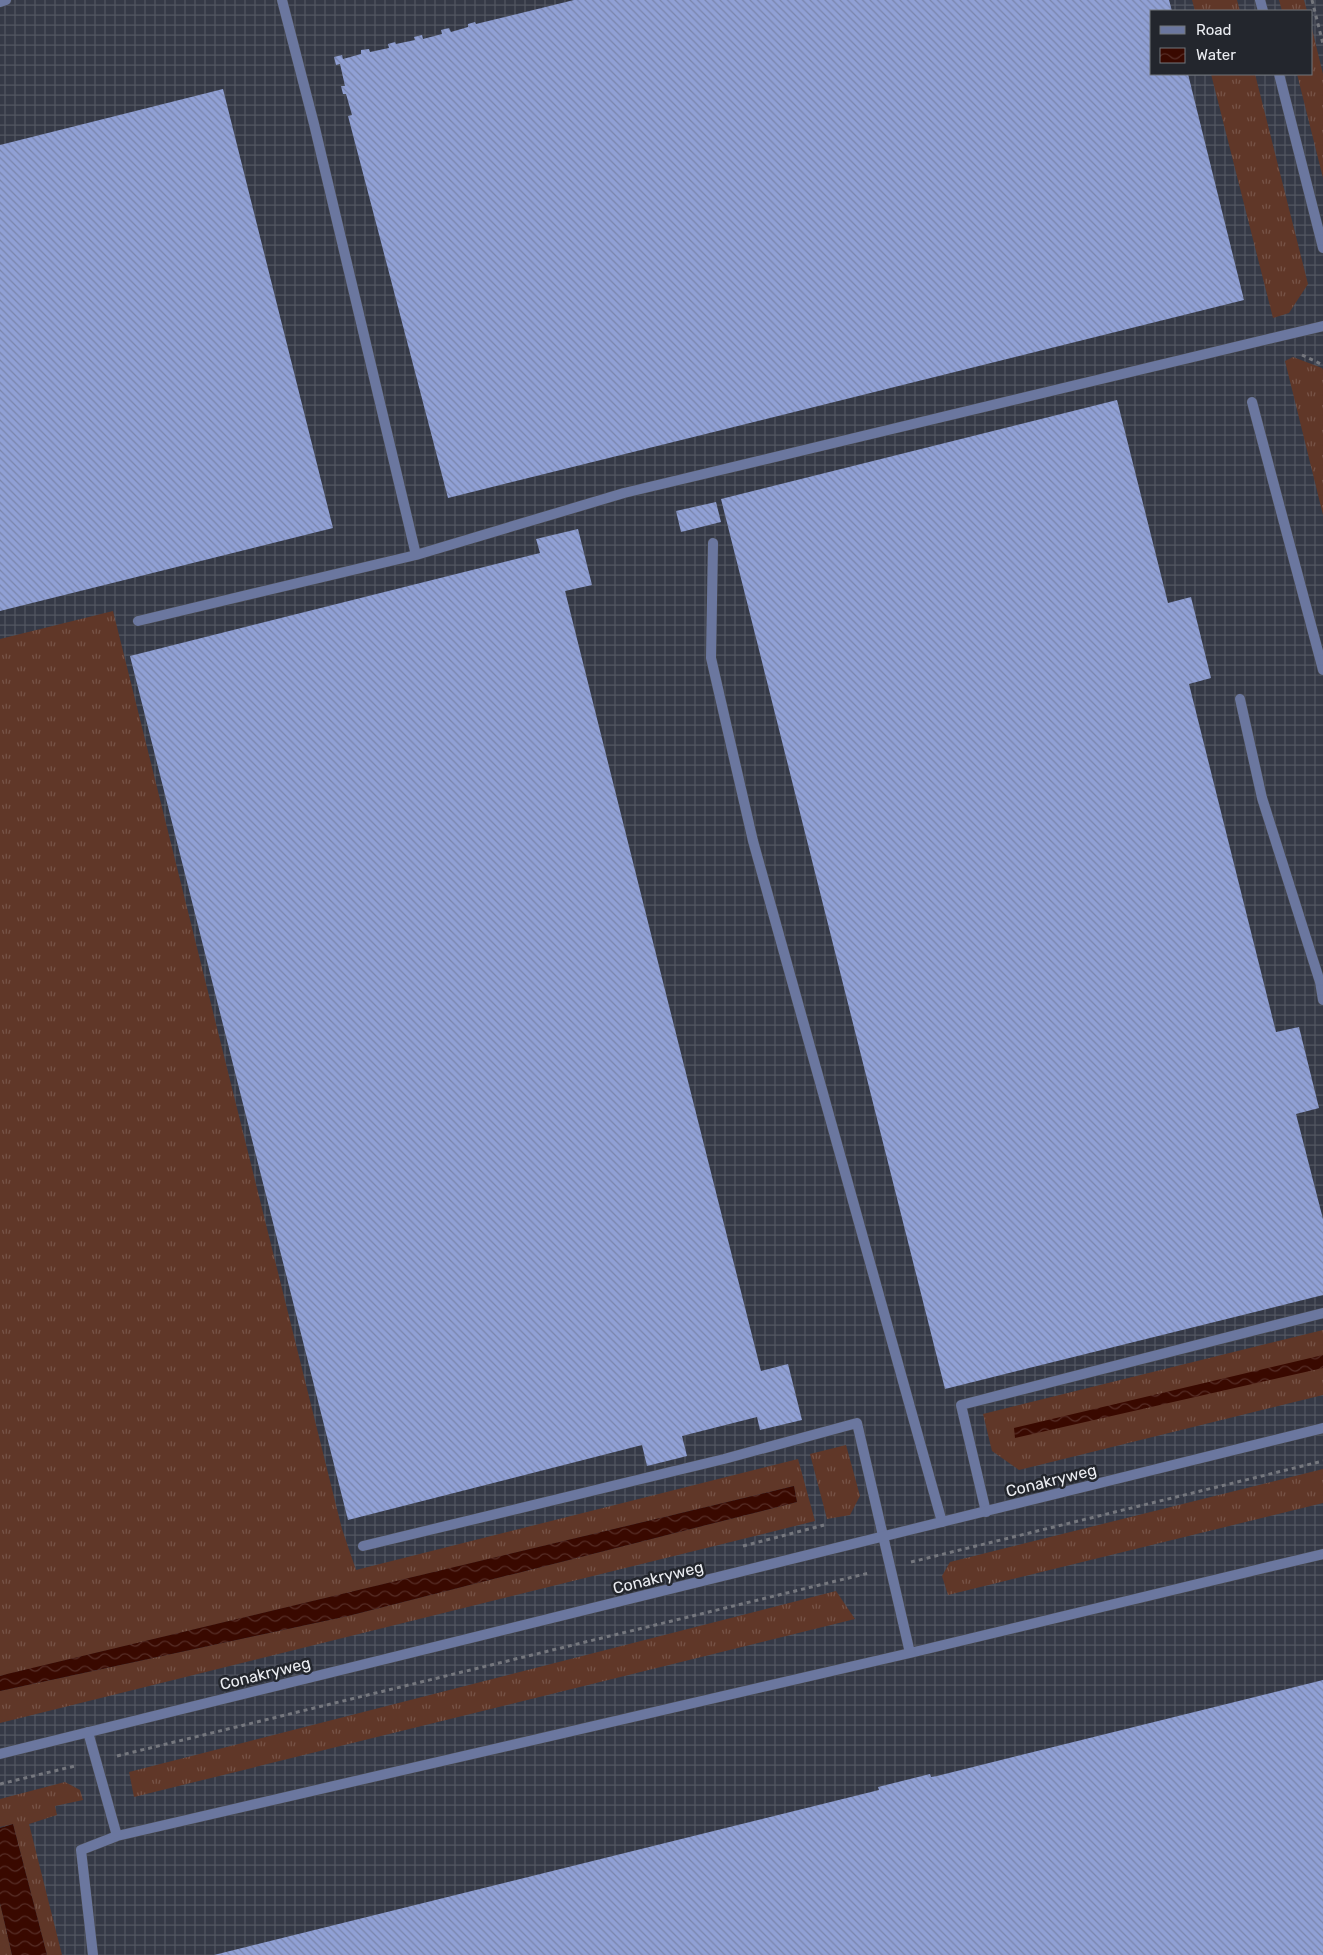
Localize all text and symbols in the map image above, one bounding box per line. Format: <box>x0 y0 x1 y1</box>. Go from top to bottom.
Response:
legend <box>1150 10 1313 75</box>
text: Road <box>1196 21 1232 39</box>
text: Water <box>1196 46 1236 64</box>
street label: Conakryweg <box>1004 1460 1098 1501</box>
street label: Conakryweg <box>611 1557 705 1598</box>
street label: Conakryweg <box>218 1653 312 1694</box>

